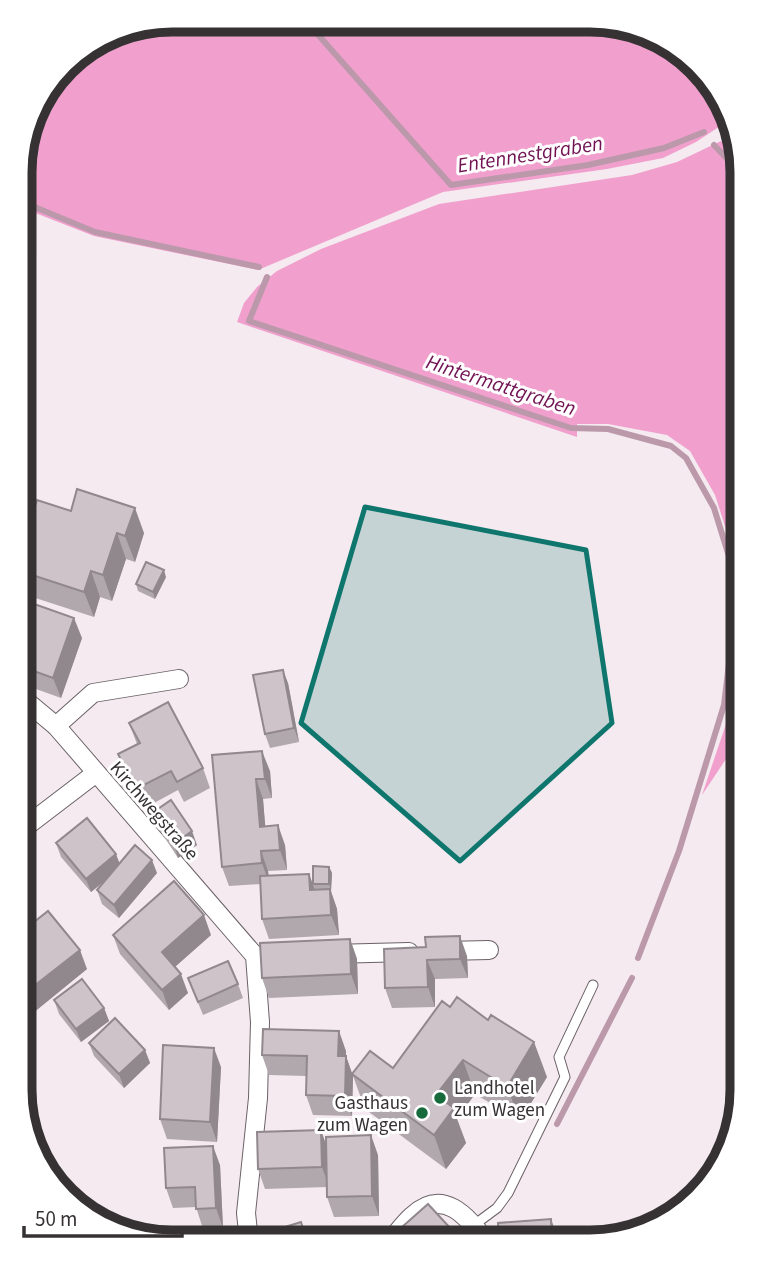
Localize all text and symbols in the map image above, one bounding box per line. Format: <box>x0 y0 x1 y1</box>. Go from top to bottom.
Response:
water label: Entennestgraben <box>455 128 605 180</box>
water label: Hintermattgraben <box>422 347 580 423</box>
street label: Kirchwegstraße <box>103 755 205 866</box>
place label: Landhotel zum Wagen <box>454 1075 545 1124</box>
place label: Gasthaus zum Wagen <box>317 1090 408 1139</box>
marker: Landhotel zum Wagen <box>432 1090 448 1106</box>
marker: Gasthaus zum Wagen <box>414 1105 430 1121</box>
scale bar <box>24 1194 182 1238</box>
text: 50 m <box>35 1204 77 1234</box>

